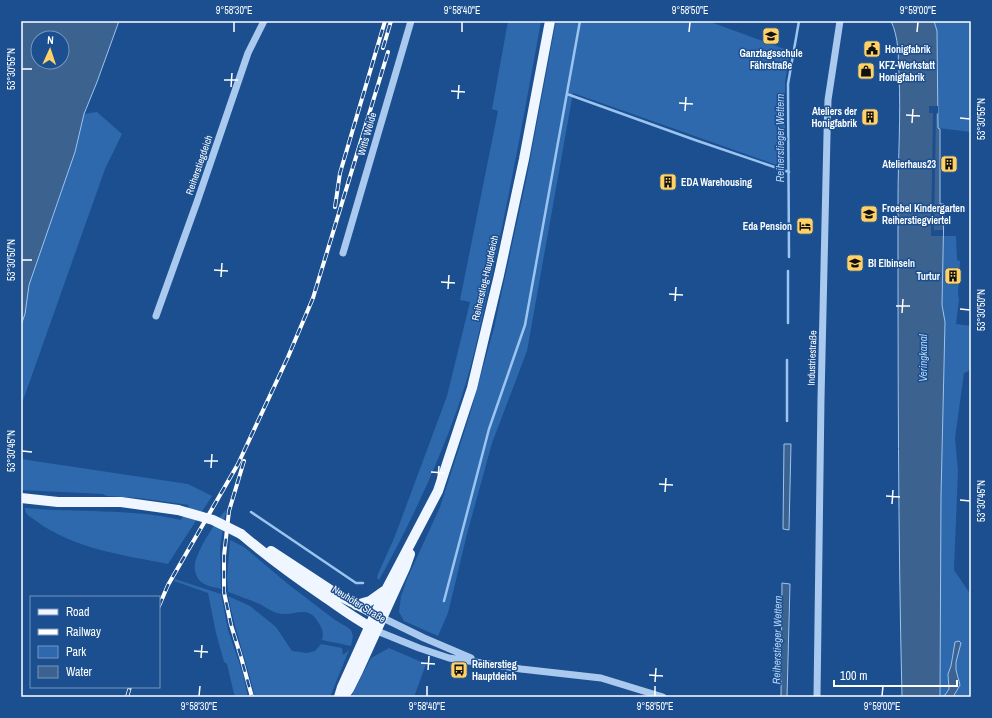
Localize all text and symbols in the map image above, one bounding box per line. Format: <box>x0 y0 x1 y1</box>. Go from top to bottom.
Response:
text: 9°58'30"E <box>216 4 252 17</box>
text: 9°58'40"E <box>444 4 480 17</box>
text: 9°58'50"E <box>672 4 708 17</box>
text: 9°59'00"E <box>900 4 936 17</box>
school or university icon: Ganztagsschule Fährstraße <box>761 26 781 46</box>
north arrow <box>30 30 70 70</box>
text: N <box>47 33 54 47</box>
public building icon: Honigfabrik <box>862 39 882 59</box>
place label: Honigfabrik <box>885 43 931 56</box>
place label: Ganztagsschule Fährstraße <box>740 47 803 72</box>
text: 53°30'55"N <box>5 48 18 90</box>
place label: KFZ-Werkstatt Honigfabrik <box>879 59 935 84</box>
shop icon: KFZ-Werkstatt Honigfabrik <box>856 61 876 81</box>
water label: Reiherstieger Wettern <box>773 94 787 182</box>
text: 53°30'55"N <box>975 98 988 140</box>
place label: Ateliers der Honigfabrik <box>811 105 858 130</box>
building icon: Ateliers der Honigfabrik <box>860 107 880 127</box>
street label: Witts Weide <box>355 110 380 157</box>
street label: Reiherstiegdeich <box>183 133 215 197</box>
building icon: Atelierhaus23 <box>939 154 959 174</box>
place label: Atelierhaus23 <box>882 158 936 171</box>
building icon: EDA Warehousing <box>658 172 678 192</box>
place label: EDA Warehousing <box>681 176 752 189</box>
place label: Froebel Kindergarten Reiherstiegviertel <box>882 202 965 227</box>
school or university icon: Froebel Kindergarten Reiherstiegviertel <box>859 204 879 224</box>
hotel icon: Eda Pension <box>795 216 815 236</box>
place label: Eda Pension <box>743 220 792 233</box>
street label: Reiherstieg-Hauptdeich <box>469 234 501 322</box>
text: 53°30'50"N <box>5 239 18 281</box>
school or university icon: BI Elbinseln <box>845 253 865 273</box>
place label: BI Elbinseln <box>868 257 915 270</box>
building icon: Turtur <box>943 266 963 286</box>
place label: Turtur <box>916 270 941 283</box>
text: 53°30'50"N <box>975 289 988 331</box>
street label: Industriestraße <box>805 330 819 386</box>
water label: Veringkanal <box>916 333 930 382</box>
text: 53°30'45"N <box>5 430 18 472</box>
text: 53°30'45"N <box>975 480 988 522</box>
street label: Neuhöfer Straße <box>330 582 389 626</box>
legend <box>30 596 160 688</box>
water label: Reiherstieger Wettern <box>769 596 785 684</box>
text: Road <box>66 604 90 620</box>
text: Railway <box>66 624 101 640</box>
text: Park <box>66 644 86 660</box>
place label: Reiherstieg Hauptdeich <box>472 658 517 683</box>
bus stop icon: Reiherstieg Hauptdeich <box>449 660 469 680</box>
scale bar <box>834 662 957 688</box>
text: Water <box>66 664 93 680</box>
text: 100 m <box>840 668 867 684</box>
text: 9°58'30"E <box>181 700 217 713</box>
text: 9°58'40"E <box>409 700 445 713</box>
text: 9°58'50"E <box>637 700 673 713</box>
text: 9°59'00"E <box>864 700 900 713</box>

